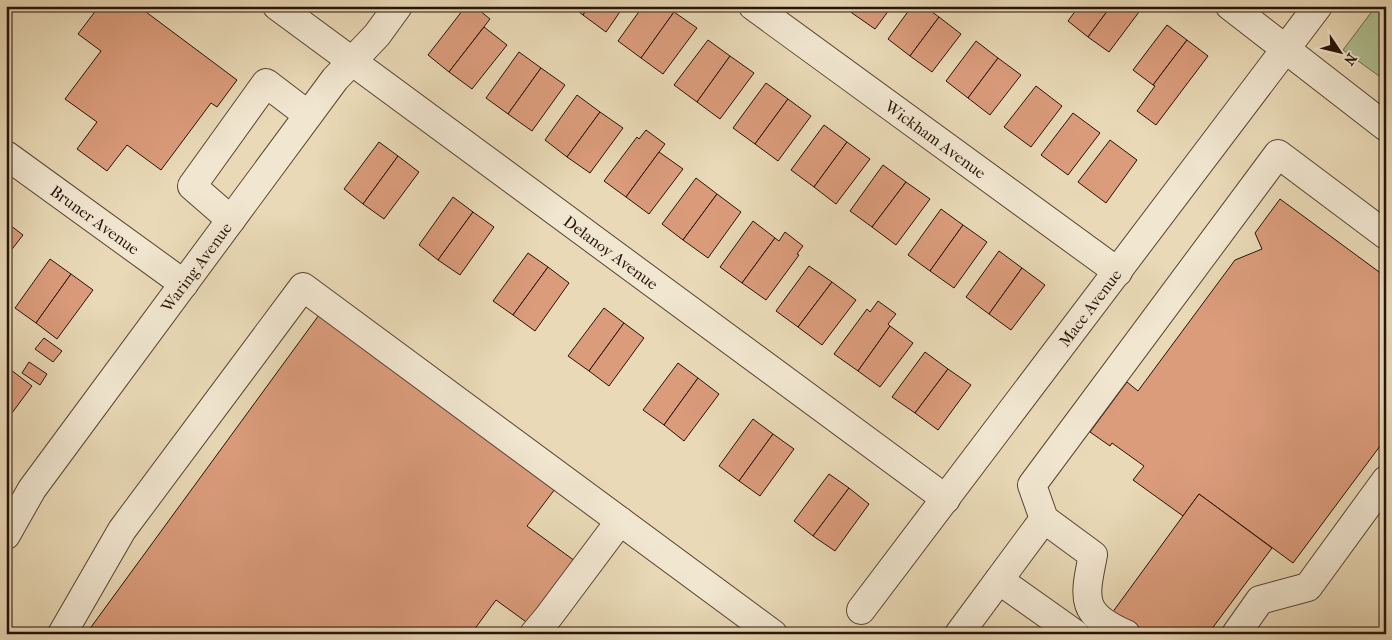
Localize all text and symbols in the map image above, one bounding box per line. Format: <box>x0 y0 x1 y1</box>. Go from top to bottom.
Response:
north arrow <box>1314 28 1364 78</box>
text: N <box>1340 50 1360 69</box>
street label: Wickham Avenue <box>881 95 990 182</box>
street label: Bruner Avenue <box>47 181 143 258</box>
street label: Delanoy Avenue <box>560 211 662 293</box>
street label: Waring Avenue <box>156 218 235 316</box>
street label: Mace Avenue <box>1054 265 1125 350</box>

